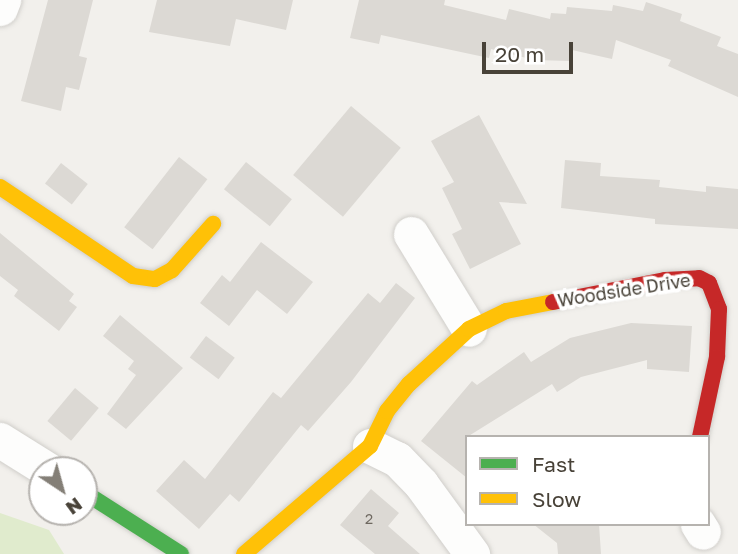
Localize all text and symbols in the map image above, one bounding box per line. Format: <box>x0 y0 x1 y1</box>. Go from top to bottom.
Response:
scale bar <box>486 28 577 72</box>
text: 20 m <box>495 41 544 67</box>
street label: Woodside Drive <box>556 269 692 311</box>
legend <box>465 435 710 526</box>
text: Fast <box>532 451 575 477</box>
north arrow <box>28 456 98 526</box>
text: Slow <box>532 486 581 512</box>
text: N <box>62 493 87 520</box>
house number: 2 <box>365 511 373 527</box>

